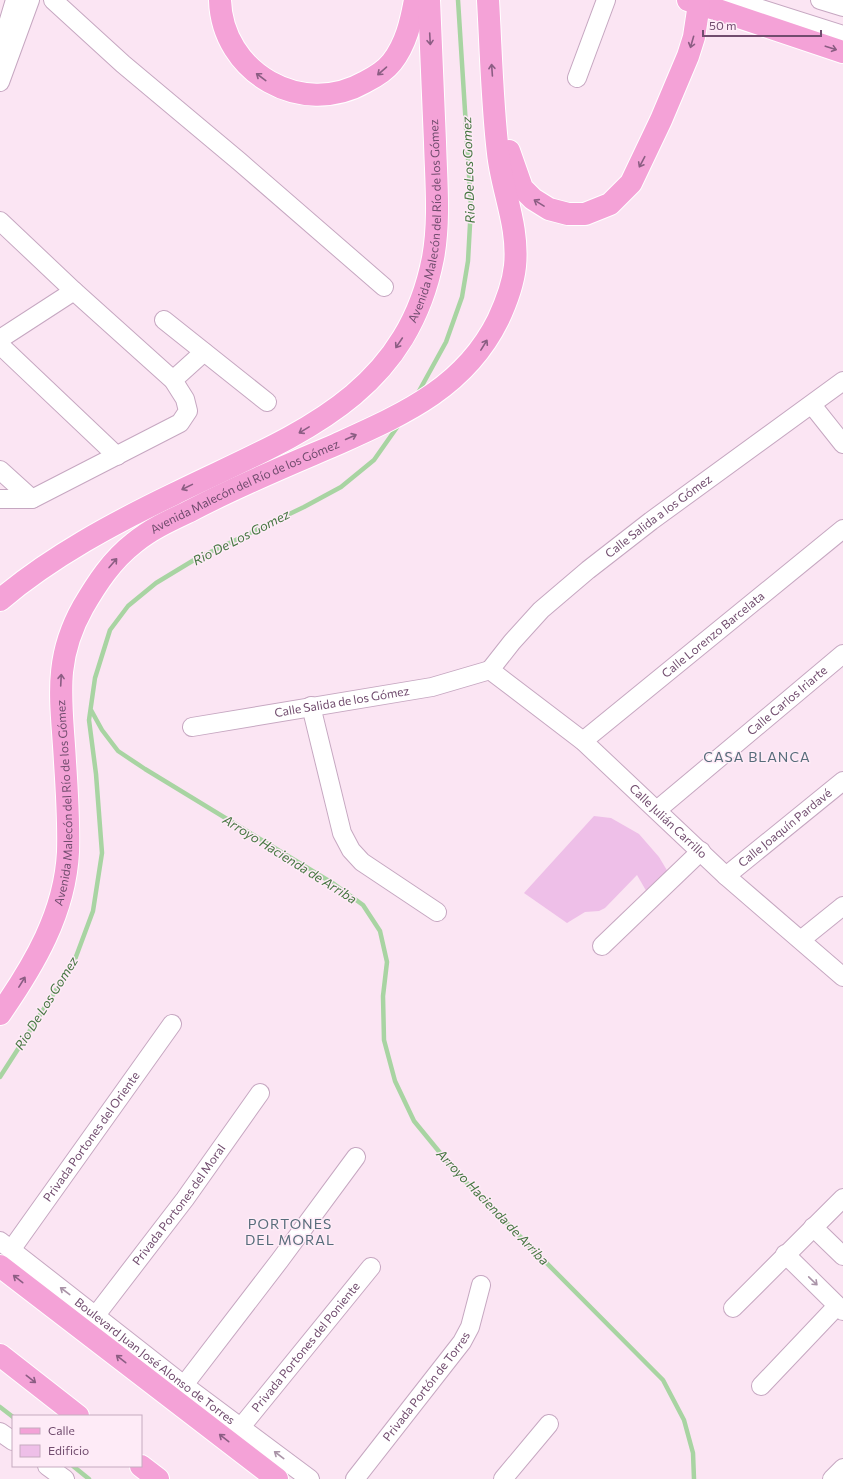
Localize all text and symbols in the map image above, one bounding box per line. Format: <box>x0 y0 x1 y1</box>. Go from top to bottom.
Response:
scale bar <box>703 12 821 38</box>
text: 50 m <box>709 18 737 32</box>
one-way arrow <box>427 32 434 45</box>
one-way arrow <box>688 35 696 48</box>
one-way arrow <box>825 44 837 52</box>
one-way arrow <box>489 64 496 77</box>
one-way arrow <box>376 67 387 76</box>
one-way arrow <box>256 73 267 81</box>
water label: Rio De Los Gomez <box>458 116 478 224</box>
street label: Avenida Malecón del Río de los Gómez <box>404 119 443 325</box>
one-way arrow <box>638 155 645 167</box>
one-way arrow <box>533 199 544 207</box>
one-way arrow <box>394 337 402 349</box>
one-way arrow <box>480 340 488 351</box>
one-way arrow <box>299 426 310 434</box>
one-way arrow <box>345 433 357 440</box>
street label: Avenida Malecón del Río de los Gómez <box>147 436 341 536</box>
street label: Calle Salida a los Gómez <box>602 471 714 560</box>
one-way arrow <box>182 484 194 491</box>
water label: Rio De Los Gomez <box>190 505 293 568</box>
one-way arrow <box>108 558 118 568</box>
street label: Calle Lorenzo Barcelata <box>659 588 767 680</box>
street label: Calle Carlos Iriarte <box>744 662 829 737</box>
one-way arrow <box>57 674 64 687</box>
street label: Calle Salida de los Gómez <box>273 683 410 719</box>
street label: Avenida Malecón del Río de los Gómez <box>51 700 74 907</box>
district label: CASA BLANCA <box>703 748 811 765</box>
street label: Calle Julián Carrillo <box>627 781 711 861</box>
street label: Calle Joaquín Pardavé <box>735 785 834 869</box>
water label: Arroyo Hacienda de Arriba <box>219 811 360 907</box>
water label: Rio De Los Gomez <box>11 953 81 1052</box>
one-way arrow <box>18 977 26 988</box>
street label: Privada Portones del Oriente <box>40 1068 142 1204</box>
street label: Privada Portones del Moral <box>129 1141 228 1267</box>
water label: Arroyo Hacienda de Arriba <box>433 1145 553 1268</box>
district label: PORTONES DEL MORAL <box>245 1215 335 1248</box>
one-way arrow <box>13 1275 24 1284</box>
one-way arrow <box>808 1277 818 1286</box>
street label: Privada Portones del Poniente <box>248 1279 362 1414</box>
one-way arrow <box>59 1287 70 1295</box>
street label: Boulevard Juan José Alonso de Torres <box>72 1294 238 1427</box>
street label: Privada Portón de Torres <box>379 1329 472 1443</box>
one-way arrow <box>116 1355 127 1363</box>
one-way arrow <box>25 1375 36 1384</box>
legend <box>12 1415 142 1467</box>
text: Calle <box>48 1423 75 1437</box>
one-way arrow <box>219 1434 230 1442</box>
text: Edificio <box>48 1443 89 1457</box>
one-way arrow <box>274 1451 285 1460</box>

